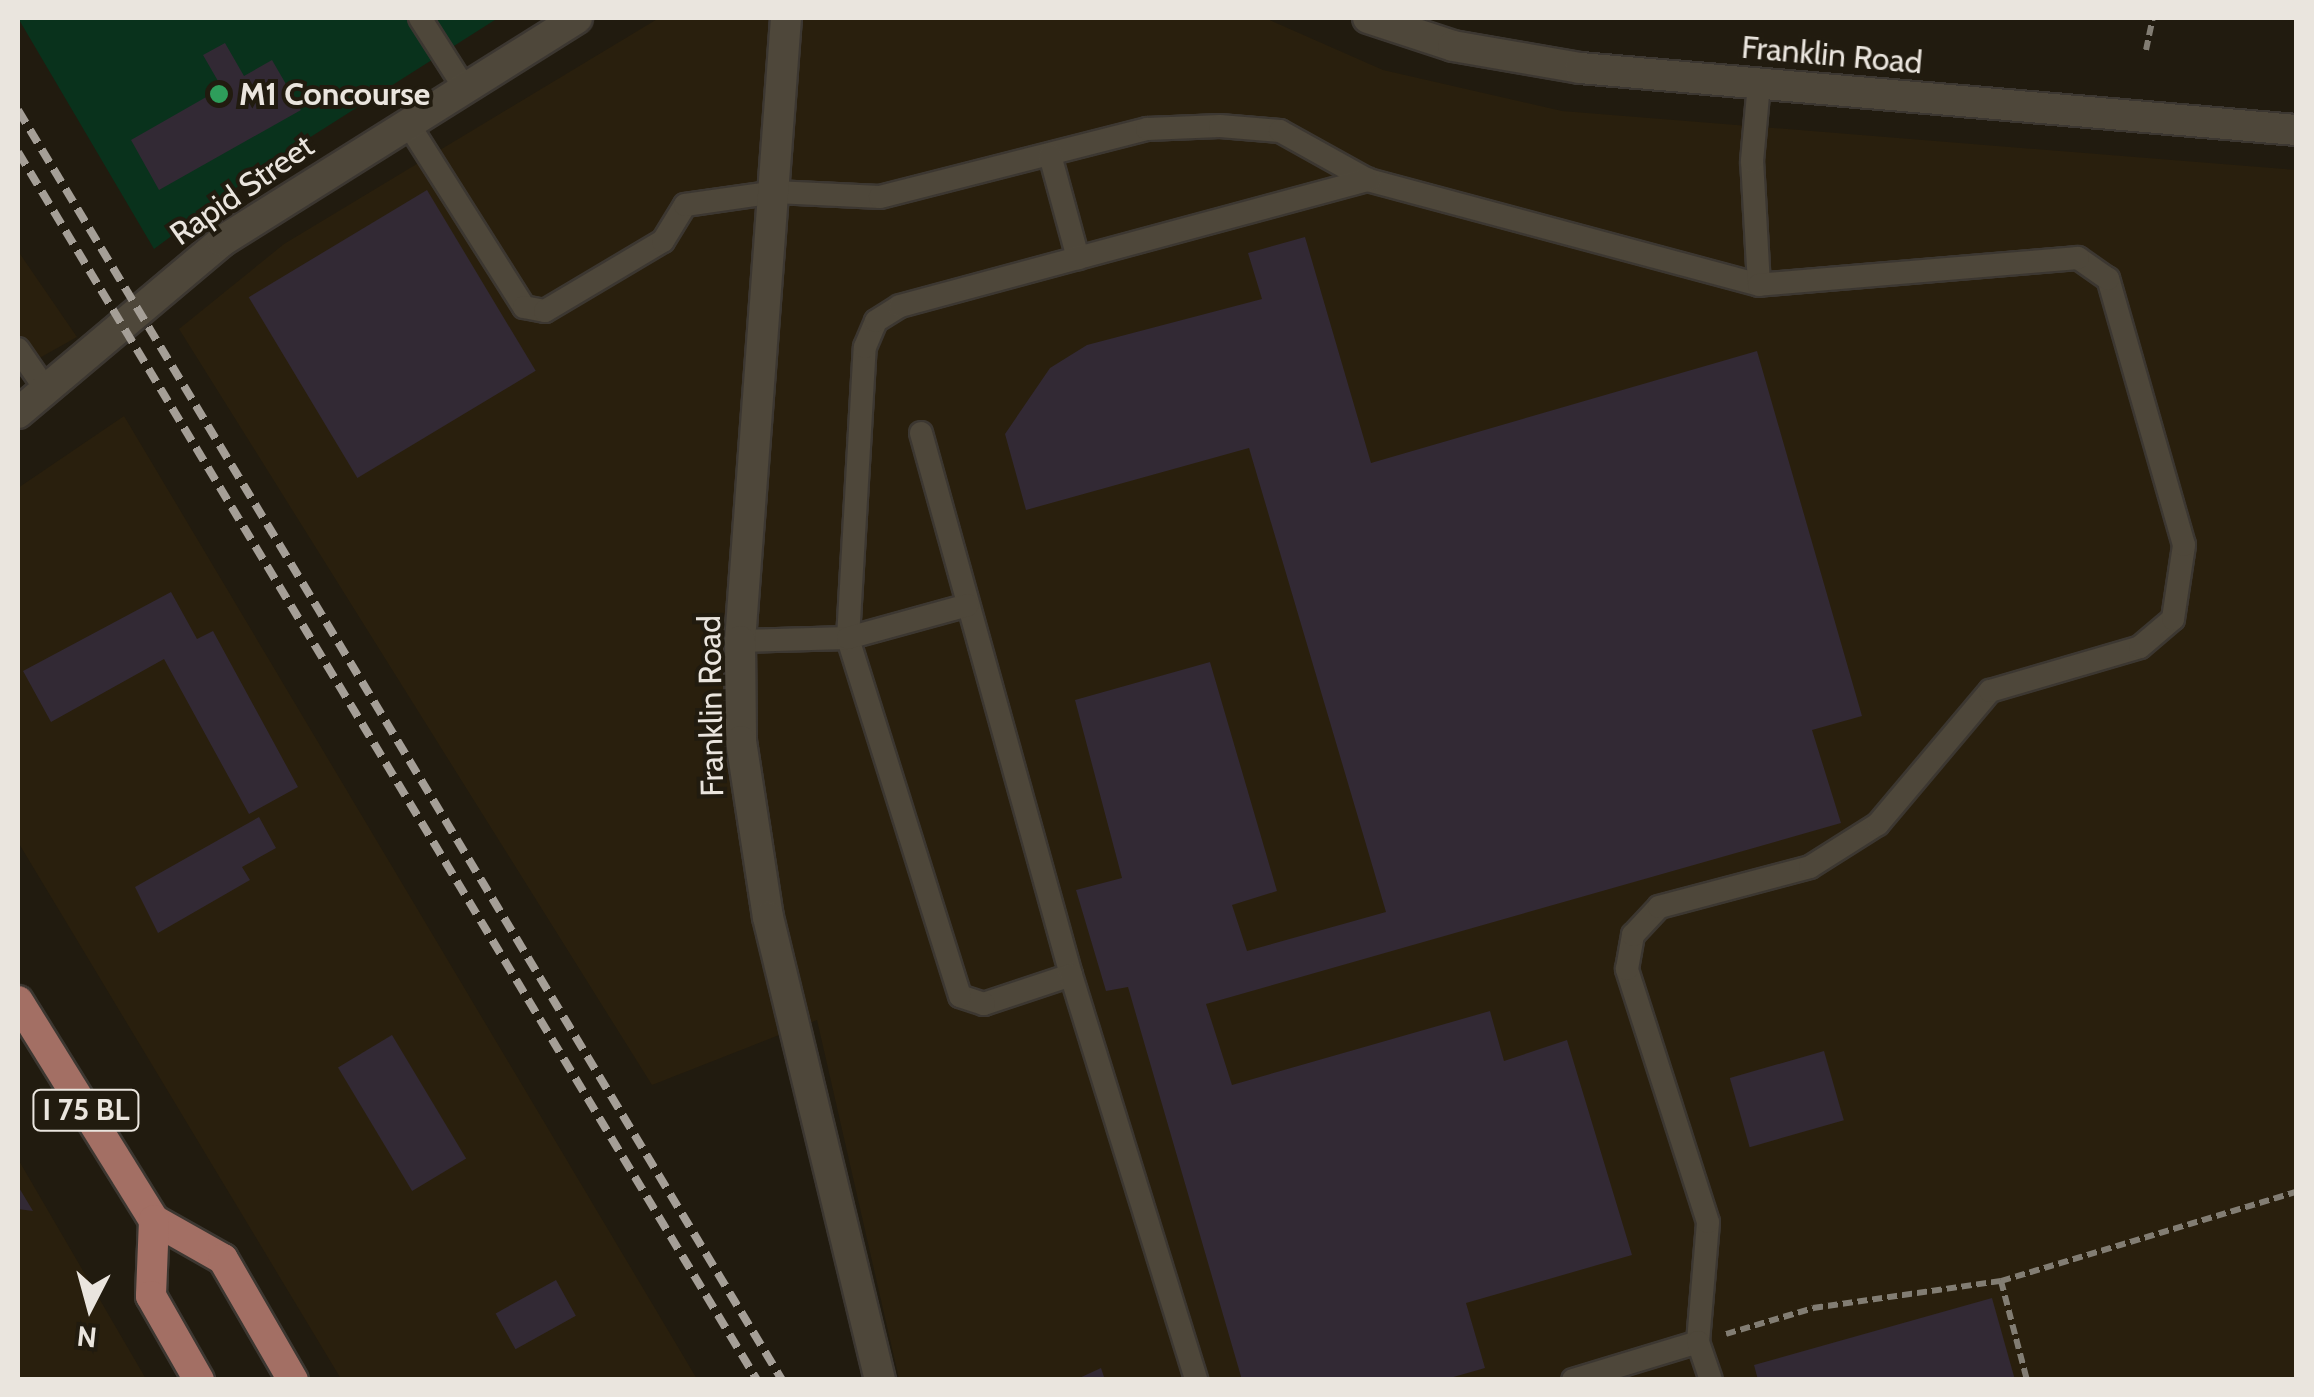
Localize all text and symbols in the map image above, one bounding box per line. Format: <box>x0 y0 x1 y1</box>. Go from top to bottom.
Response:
street label: Franklin Road <box>1740 28 1924 82</box>
place label: M1 Concourse <box>239 75 430 113</box>
marker: M1 Concourse <box>208 83 230 105</box>
street label: Rapid Street <box>163 127 321 253</box>
street label: Franklin Road <box>690 615 732 797</box>
road number: I 75 BL <box>31 1085 141 1135</box>
north arrow <box>40 1257 140 1357</box>
text: N <box>75 1319 98 1355</box>

